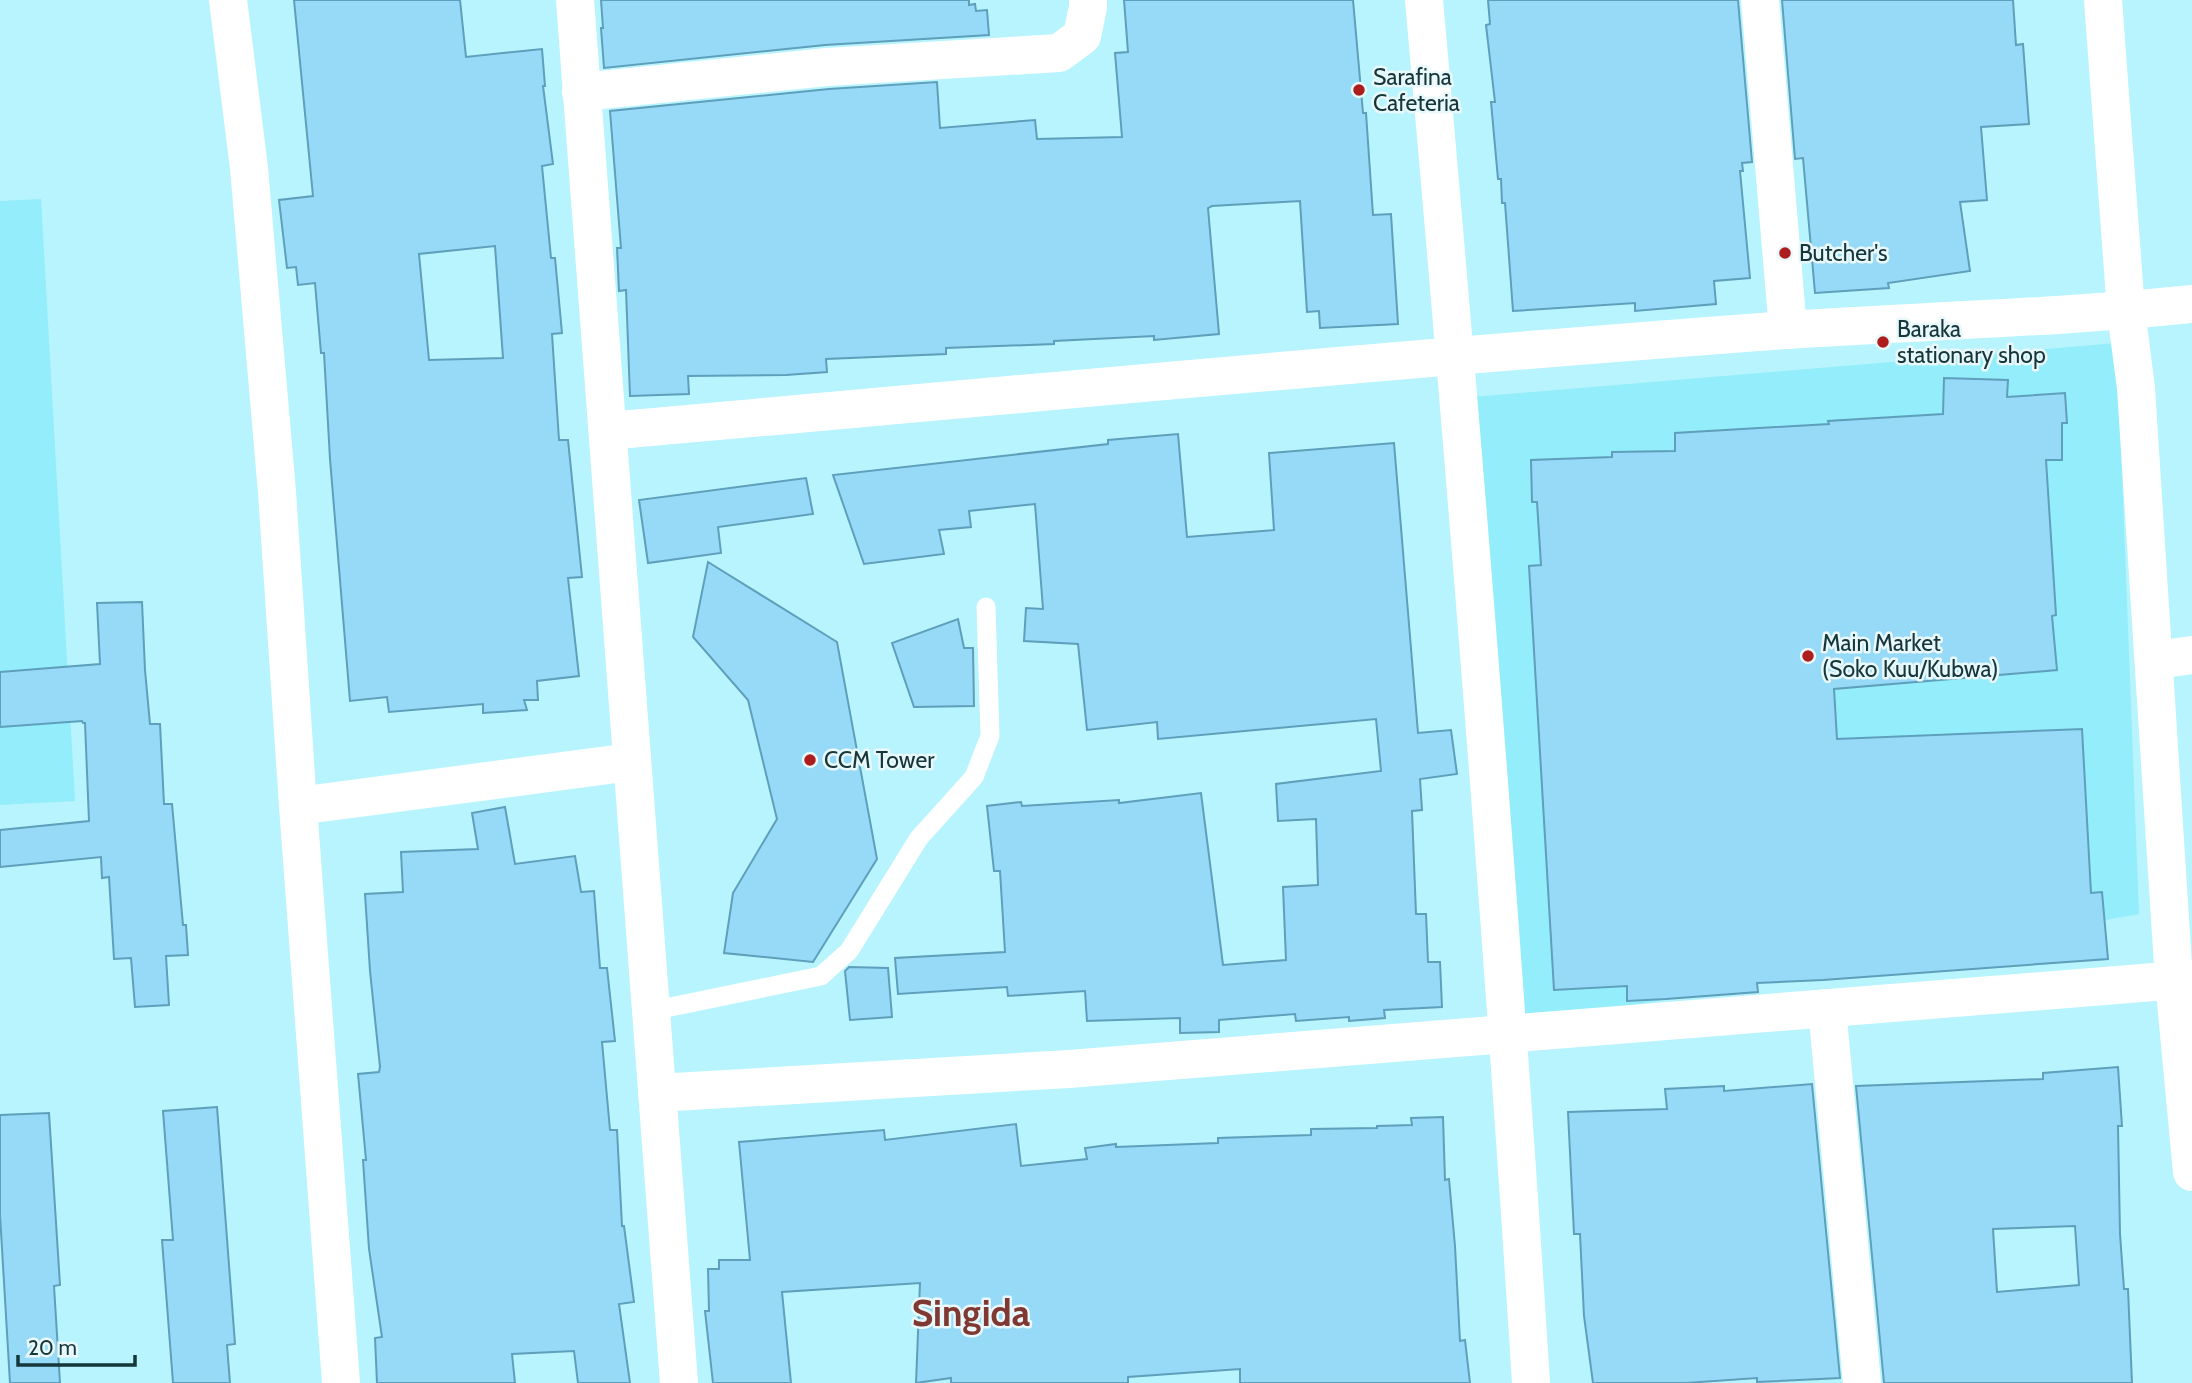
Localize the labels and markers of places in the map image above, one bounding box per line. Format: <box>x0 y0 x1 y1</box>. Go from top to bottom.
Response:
place label: Sarafina Cafeteria <box>1373 63 1460 117</box>
marker: Sarafina Cafeteria <box>1351 82 1367 98</box>
place label: Butcher's <box>1799 239 1887 267</box>
marker: Butcher's <box>1777 245 1793 261</box>
place label: Baraka stationary shop <box>1897 315 2046 369</box>
marker: Baraka stationary shop <box>1875 334 1891 350</box>
place label: Main Market (Soko Kuu/Kubwa) <box>1822 629 1998 683</box>
marker: Main Market (Soko Kuu/Kubwa) <box>1800 648 1816 664</box>
place label: CCM Tower <box>824 746 935 774</box>
marker: CCM Tower <box>802 752 818 768</box>

